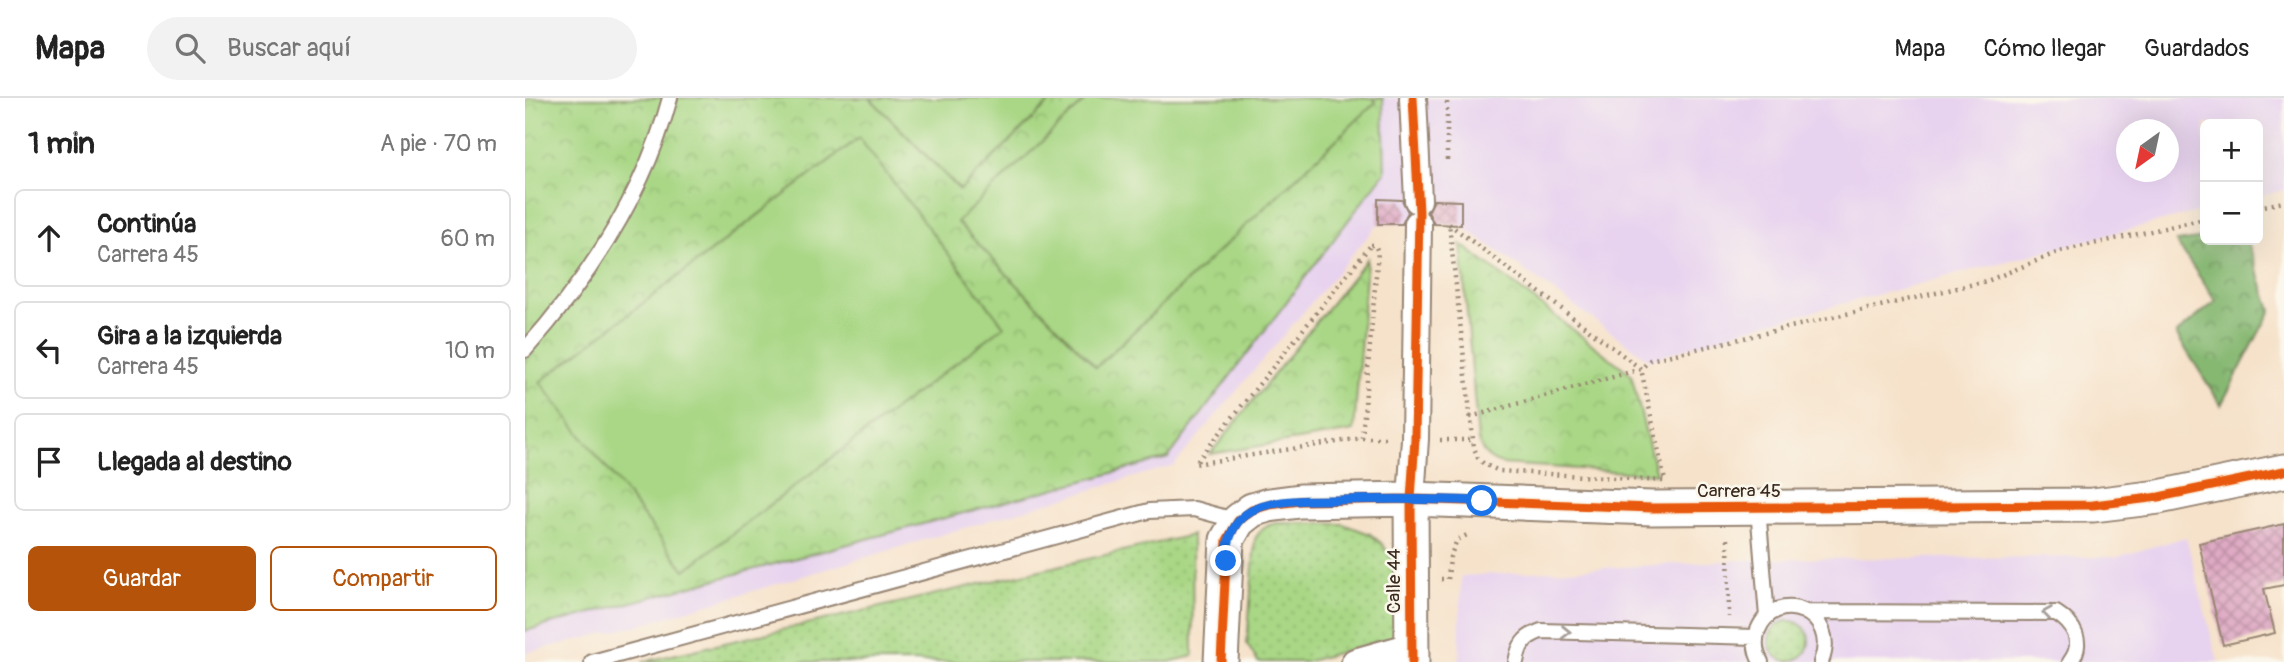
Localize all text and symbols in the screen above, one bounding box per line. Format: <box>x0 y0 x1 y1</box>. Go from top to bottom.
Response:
search box <box>147 17 637 80</box>
text: Mapa <box>35 28 105 69</box>
icon: search <box>171 29 209 67</box>
text: Buscar aquí <box>227 32 351 64</box>
text: Mapa <box>1895 34 1946 63</box>
text: Cómo llegar <box>1984 34 2106 63</box>
text: Guardados <box>2144 34 2249 63</box>
north arrow <box>2116 119 2179 182</box>
map controls <box>2200 119 2263 245</box>
button: + <box>2200 119 2263 182</box>
text: 1 min <box>28 125 95 162</box>
text: A pie · 70 m <box>380 129 497 158</box>
button: − <box>2200 182 2263 245</box>
text: Continúa <box>97 208 196 240</box>
icon: ahead <box>30 219 68 257</box>
text: 60 m <box>440 224 495 253</box>
text: Carrera 45 <box>97 240 199 269</box>
text: Gira a la izquierda <box>97 320 282 352</box>
icon: left <box>30 331 68 369</box>
text: 10 m <box>445 336 495 365</box>
text: Carrera 45 <box>97 352 199 381</box>
icon: arrive <box>30 443 68 481</box>
text: Llegada al destino <box>97 446 292 478</box>
street label: Carrera 45 <box>1697 479 1781 503</box>
route start <box>1466 485 1497 516</box>
route end <box>1210 545 1241 576</box>
button: Guardar <box>28 546 256 611</box>
button: Compartir <box>270 546 497 611</box>
street label: Calle 44 <box>1382 548 1406 614</box>
one-way arrow <box>2041 606 2053 621</box>
one-way arrow <box>1561 624 1572 639</box>

